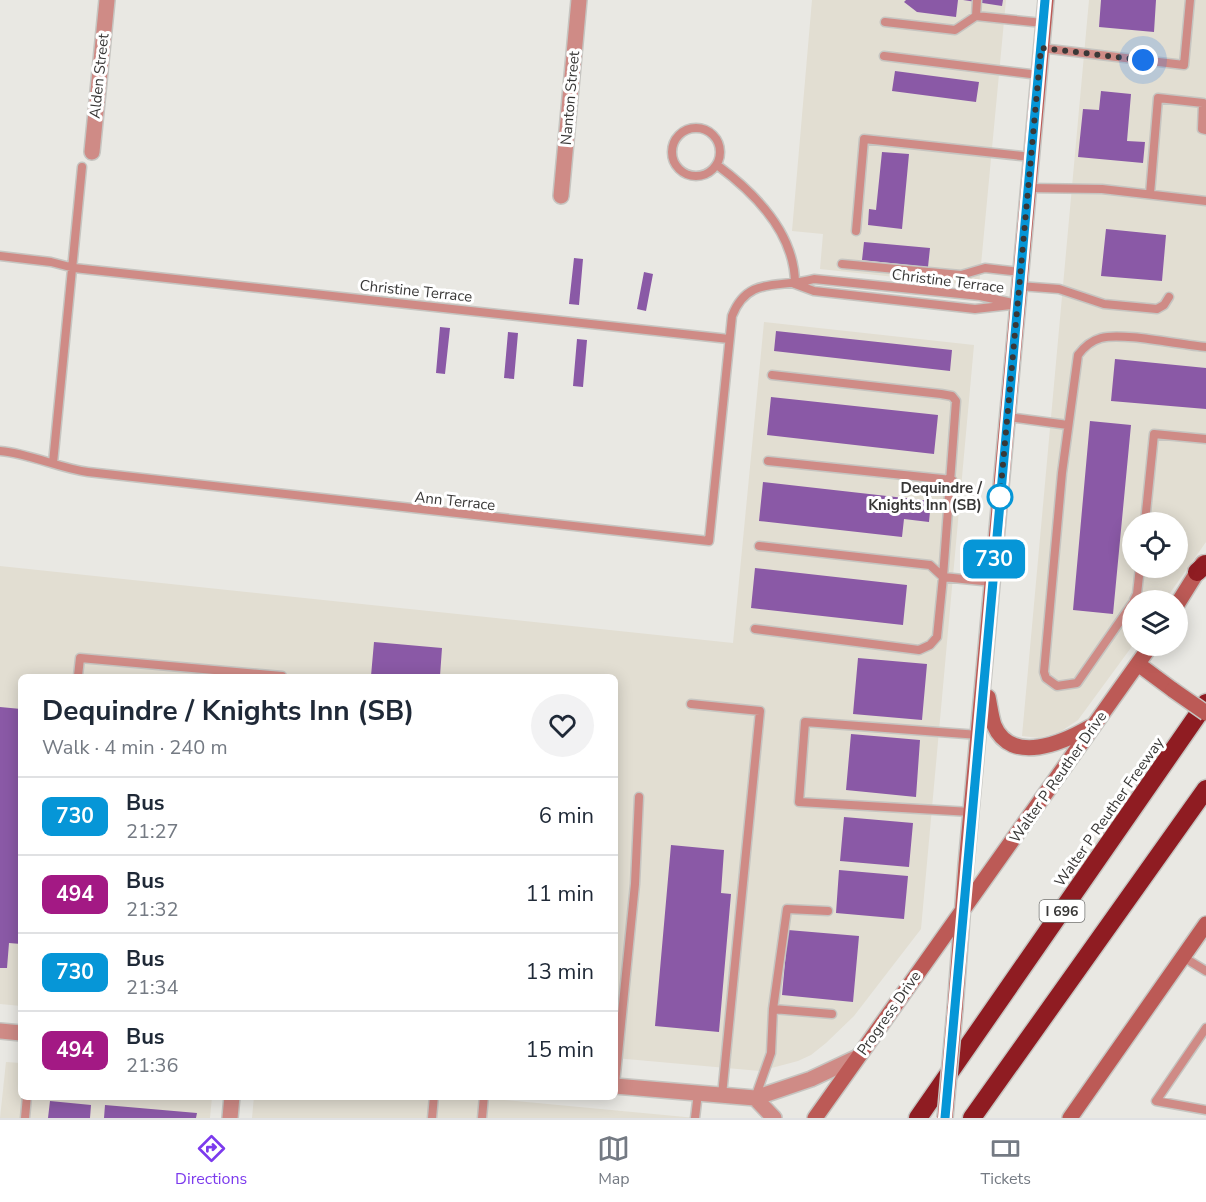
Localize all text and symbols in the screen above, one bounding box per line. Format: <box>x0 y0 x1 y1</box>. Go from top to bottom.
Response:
street label: Alden Street <box>85 32 113 119</box>
your location <box>1128 45 1158 75</box>
street label: Nanton Street <box>556 49 584 146</box>
street label: Christine Terrace <box>891 264 1005 298</box>
street label: Christine Terrace <box>359 275 473 307</box>
place label: Dequindre / Knights Inn (SB) <box>868 478 982 515</box>
marker: Dequindre / Knights Inn (SB) <box>987 484 1013 510</box>
street label: Ann Terrace <box>414 487 496 515</box>
map controls <box>1122 512 1188 656</box>
button: locate <box>1122 512 1188 578</box>
line badge: 730 <box>960 540 1028 578</box>
text: 730 <box>975 545 1013 573</box>
button: layers <box>1122 590 1188 656</box>
text: Dequindre / Knights Inn (SB) <box>42 692 414 730</box>
button: heart <box>531 694 594 757</box>
street label: Walter P Reuther Drive <box>1005 707 1111 847</box>
street label: Walter P Reuther Freeway <box>1050 733 1168 891</box>
text: Walk · 4 min · 240 m <box>42 734 228 761</box>
text: Bus <box>126 788 165 818</box>
text: 6 min <box>539 801 594 831</box>
text: 730 <box>56 802 94 830</box>
text: 21:27 <box>126 818 179 845</box>
text: Bus <box>126 866 165 896</box>
text: 11 min <box>526 879 594 909</box>
text: 494 <box>56 880 94 908</box>
text: 21:32 <box>126 896 179 923</box>
road number: I 696 <box>1040 900 1084 922</box>
text: Bus <box>126 944 165 974</box>
text: 13 min <box>526 957 594 987</box>
text: 730 <box>56 958 94 986</box>
street label: Progress Drive <box>852 967 926 1059</box>
text: 21:34 <box>126 974 179 1001</box>
text: Bus <box>126 1022 165 1052</box>
text: 15 min <box>526 1035 594 1065</box>
text: 494 <box>56 1036 94 1064</box>
text: 21:36 <box>126 1052 179 1079</box>
tab: Directions <box>175 1132 247 1190</box>
tab: Map <box>597 1132 630 1190</box>
tab: Tickets <box>981 1132 1031 1190</box>

